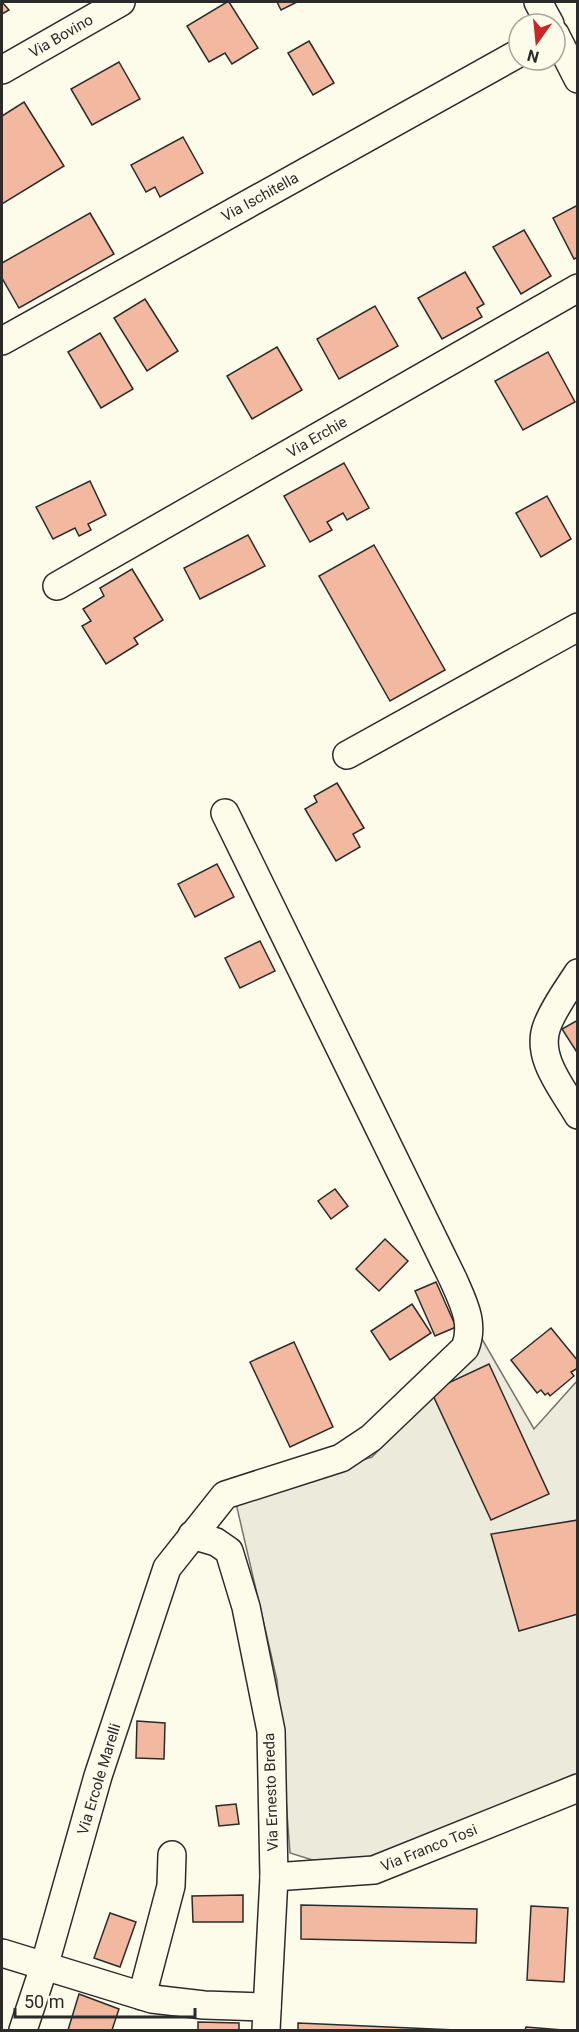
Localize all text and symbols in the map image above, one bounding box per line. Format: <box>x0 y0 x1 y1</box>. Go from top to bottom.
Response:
street label: Via Bovino <box>26 11 96 61</box>
north arrow <box>507 12 567 72</box>
text: N <box>525 45 541 67</box>
street label: Via Ischitella <box>218 169 302 225</box>
street label: Via Erchie <box>284 413 350 461</box>
street label: Via Ercole Marelli <box>74 1721 124 1837</box>
street label: Via Ernesto Breda <box>260 1732 282 1852</box>
street label: Via Franco Tosi <box>378 1820 480 1876</box>
scale bar <box>15 1981 195 2019</box>
text: 50 m <box>24 1991 64 2012</box>

